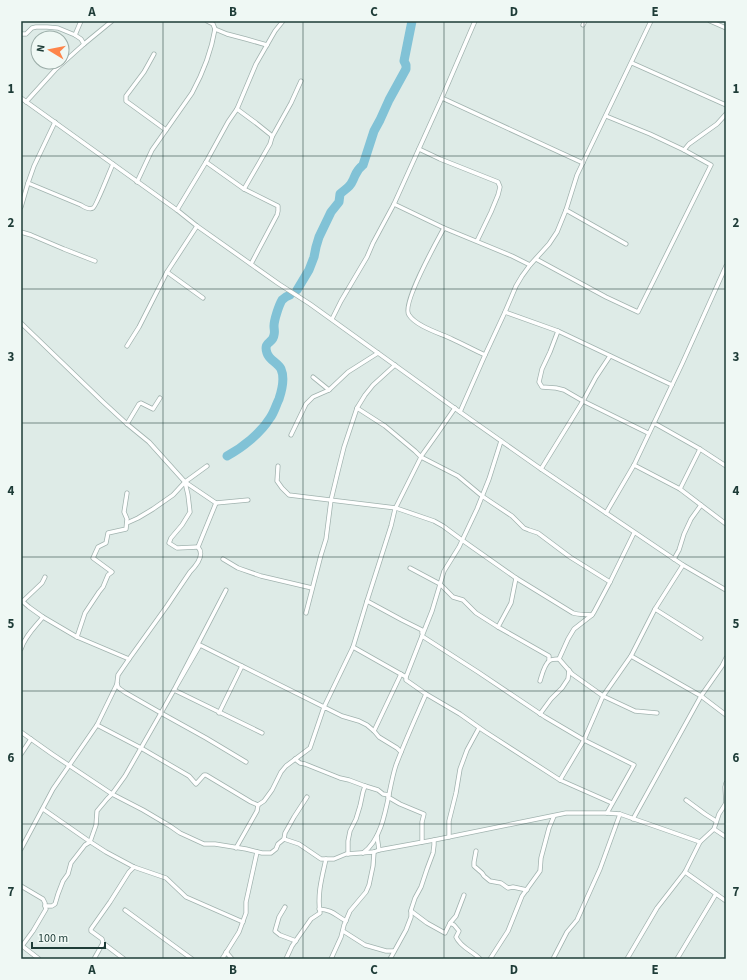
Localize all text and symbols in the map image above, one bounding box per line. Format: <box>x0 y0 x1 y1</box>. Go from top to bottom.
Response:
text: A <box>87 3 96 21</box>
text: B <box>229 3 237 21</box>
text: C <box>370 3 378 21</box>
text: D <box>510 3 518 21</box>
text: E <box>651 3 659 21</box>
north arrow <box>30 30 70 70</box>
text: N <box>33 43 49 53</box>
text: 1 <box>8 80 15 98</box>
text: 1 <box>733 80 740 98</box>
text: 2 <box>8 214 15 232</box>
text: 2 <box>733 214 740 232</box>
text: 3 <box>8 348 15 366</box>
text: 3 <box>733 348 740 366</box>
text: 4 <box>8 482 15 500</box>
text: 4 <box>733 482 740 500</box>
text: 5 <box>8 615 15 633</box>
text: 5 <box>733 615 740 633</box>
text: 6 <box>8 749 15 767</box>
text: 6 <box>733 749 740 767</box>
text: 7 <box>8 883 15 901</box>
text: 7 <box>733 883 740 901</box>
scale bar <box>32 924 105 950</box>
text: 100 m <box>38 930 68 947</box>
text: A <box>87 961 96 979</box>
text: B <box>229 961 237 979</box>
text: C <box>370 961 378 979</box>
text: D <box>510 961 518 979</box>
text: E <box>651 961 659 979</box>

